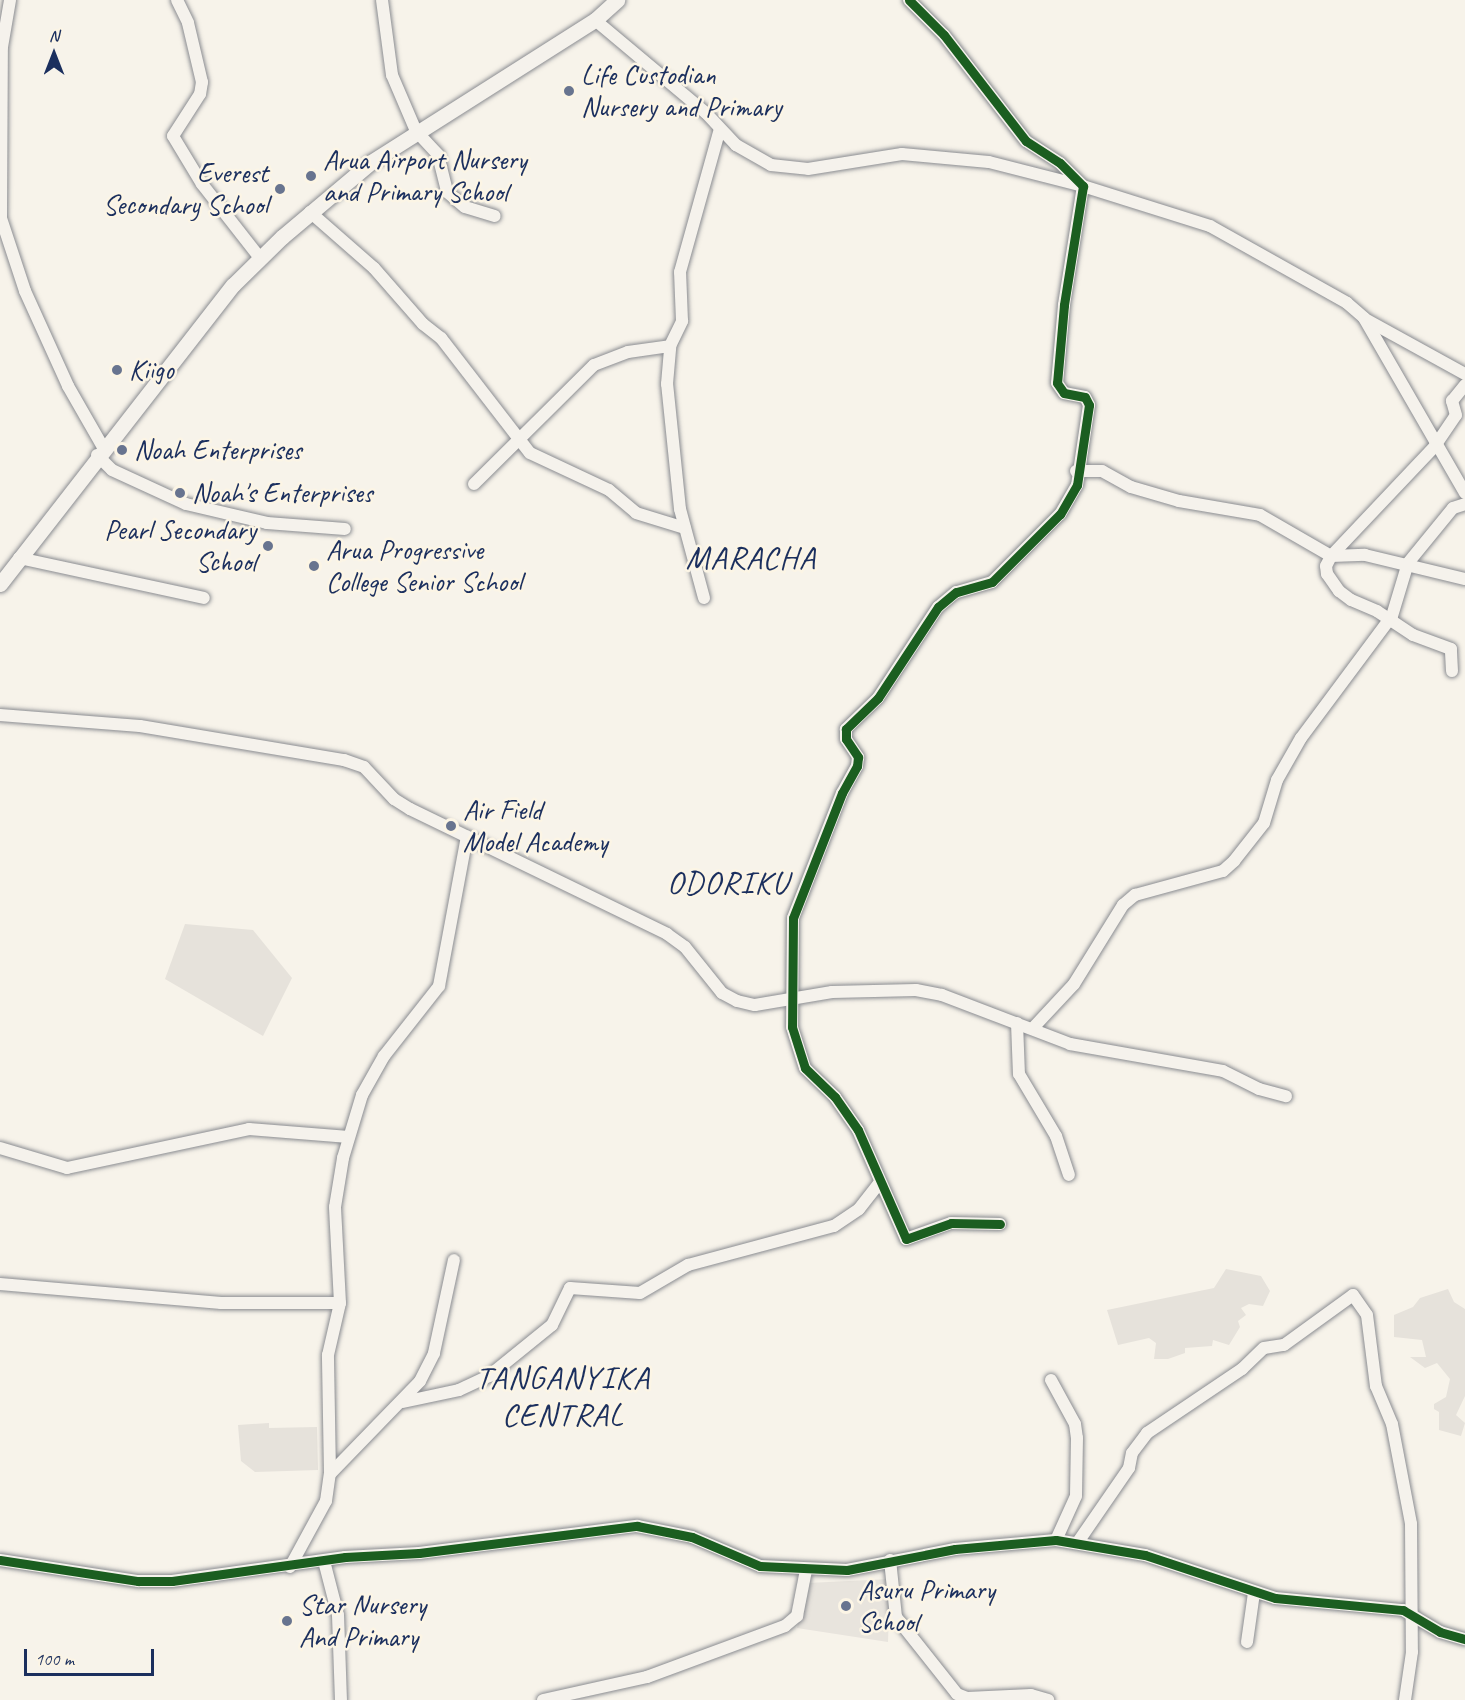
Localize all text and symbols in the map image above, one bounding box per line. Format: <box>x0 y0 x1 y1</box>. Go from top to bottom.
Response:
north arrow <box>24 24 84 84</box>
text: N <box>49 26 59 46</box>
place label: Life Custodian Nursery and Primary <box>581 58 782 124</box>
marker: Life Custodian Nursery and Primary <box>562 84 576 98</box>
place label: Arua Airport Nursery and Primary School <box>323 143 527 209</box>
place label: Everest Secondary School <box>104 156 268 222</box>
marker: Arua Airport Nursery and Primary School <box>304 169 318 183</box>
marker: Everest Secondary School <box>273 182 287 196</box>
place label: Kiigo <box>129 353 174 387</box>
marker: Kiigo <box>110 363 124 377</box>
place label: Noah Enterprises <box>134 433 302 467</box>
marker: Noah Enterprises <box>115 443 129 457</box>
place label: Noah's Enterprises <box>192 476 372 510</box>
marker: Noah's Enterprises <box>173 486 187 500</box>
place label: Pearl Secondary School <box>105 513 256 579</box>
place label: Arua Progressive College Senior School <box>326 533 520 599</box>
marker: Pearl Secondary School <box>261 539 275 553</box>
district label: MARACHA <box>686 539 816 577</box>
marker: Arua Progressive College Senior School <box>307 559 321 573</box>
place label: Air Field Model Academy <box>463 793 606 859</box>
marker: Air Field Model Academy <box>444 819 458 833</box>
district label: ODORIKU <box>668 864 788 902</box>
district label: TANGANYIKA CENTRAL <box>476 1360 650 1435</box>
place label: Asuru Primary School <box>858 1573 995 1639</box>
place label: Star Nursery And Primary <box>299 1588 427 1654</box>
marker: Asuru Primary School <box>839 1599 853 1613</box>
marker: Star Nursery And Primary <box>280 1614 294 1628</box>
scale bar <box>27 1637 158 1675</box>
text: 100 m <box>35 1648 74 1670</box>

